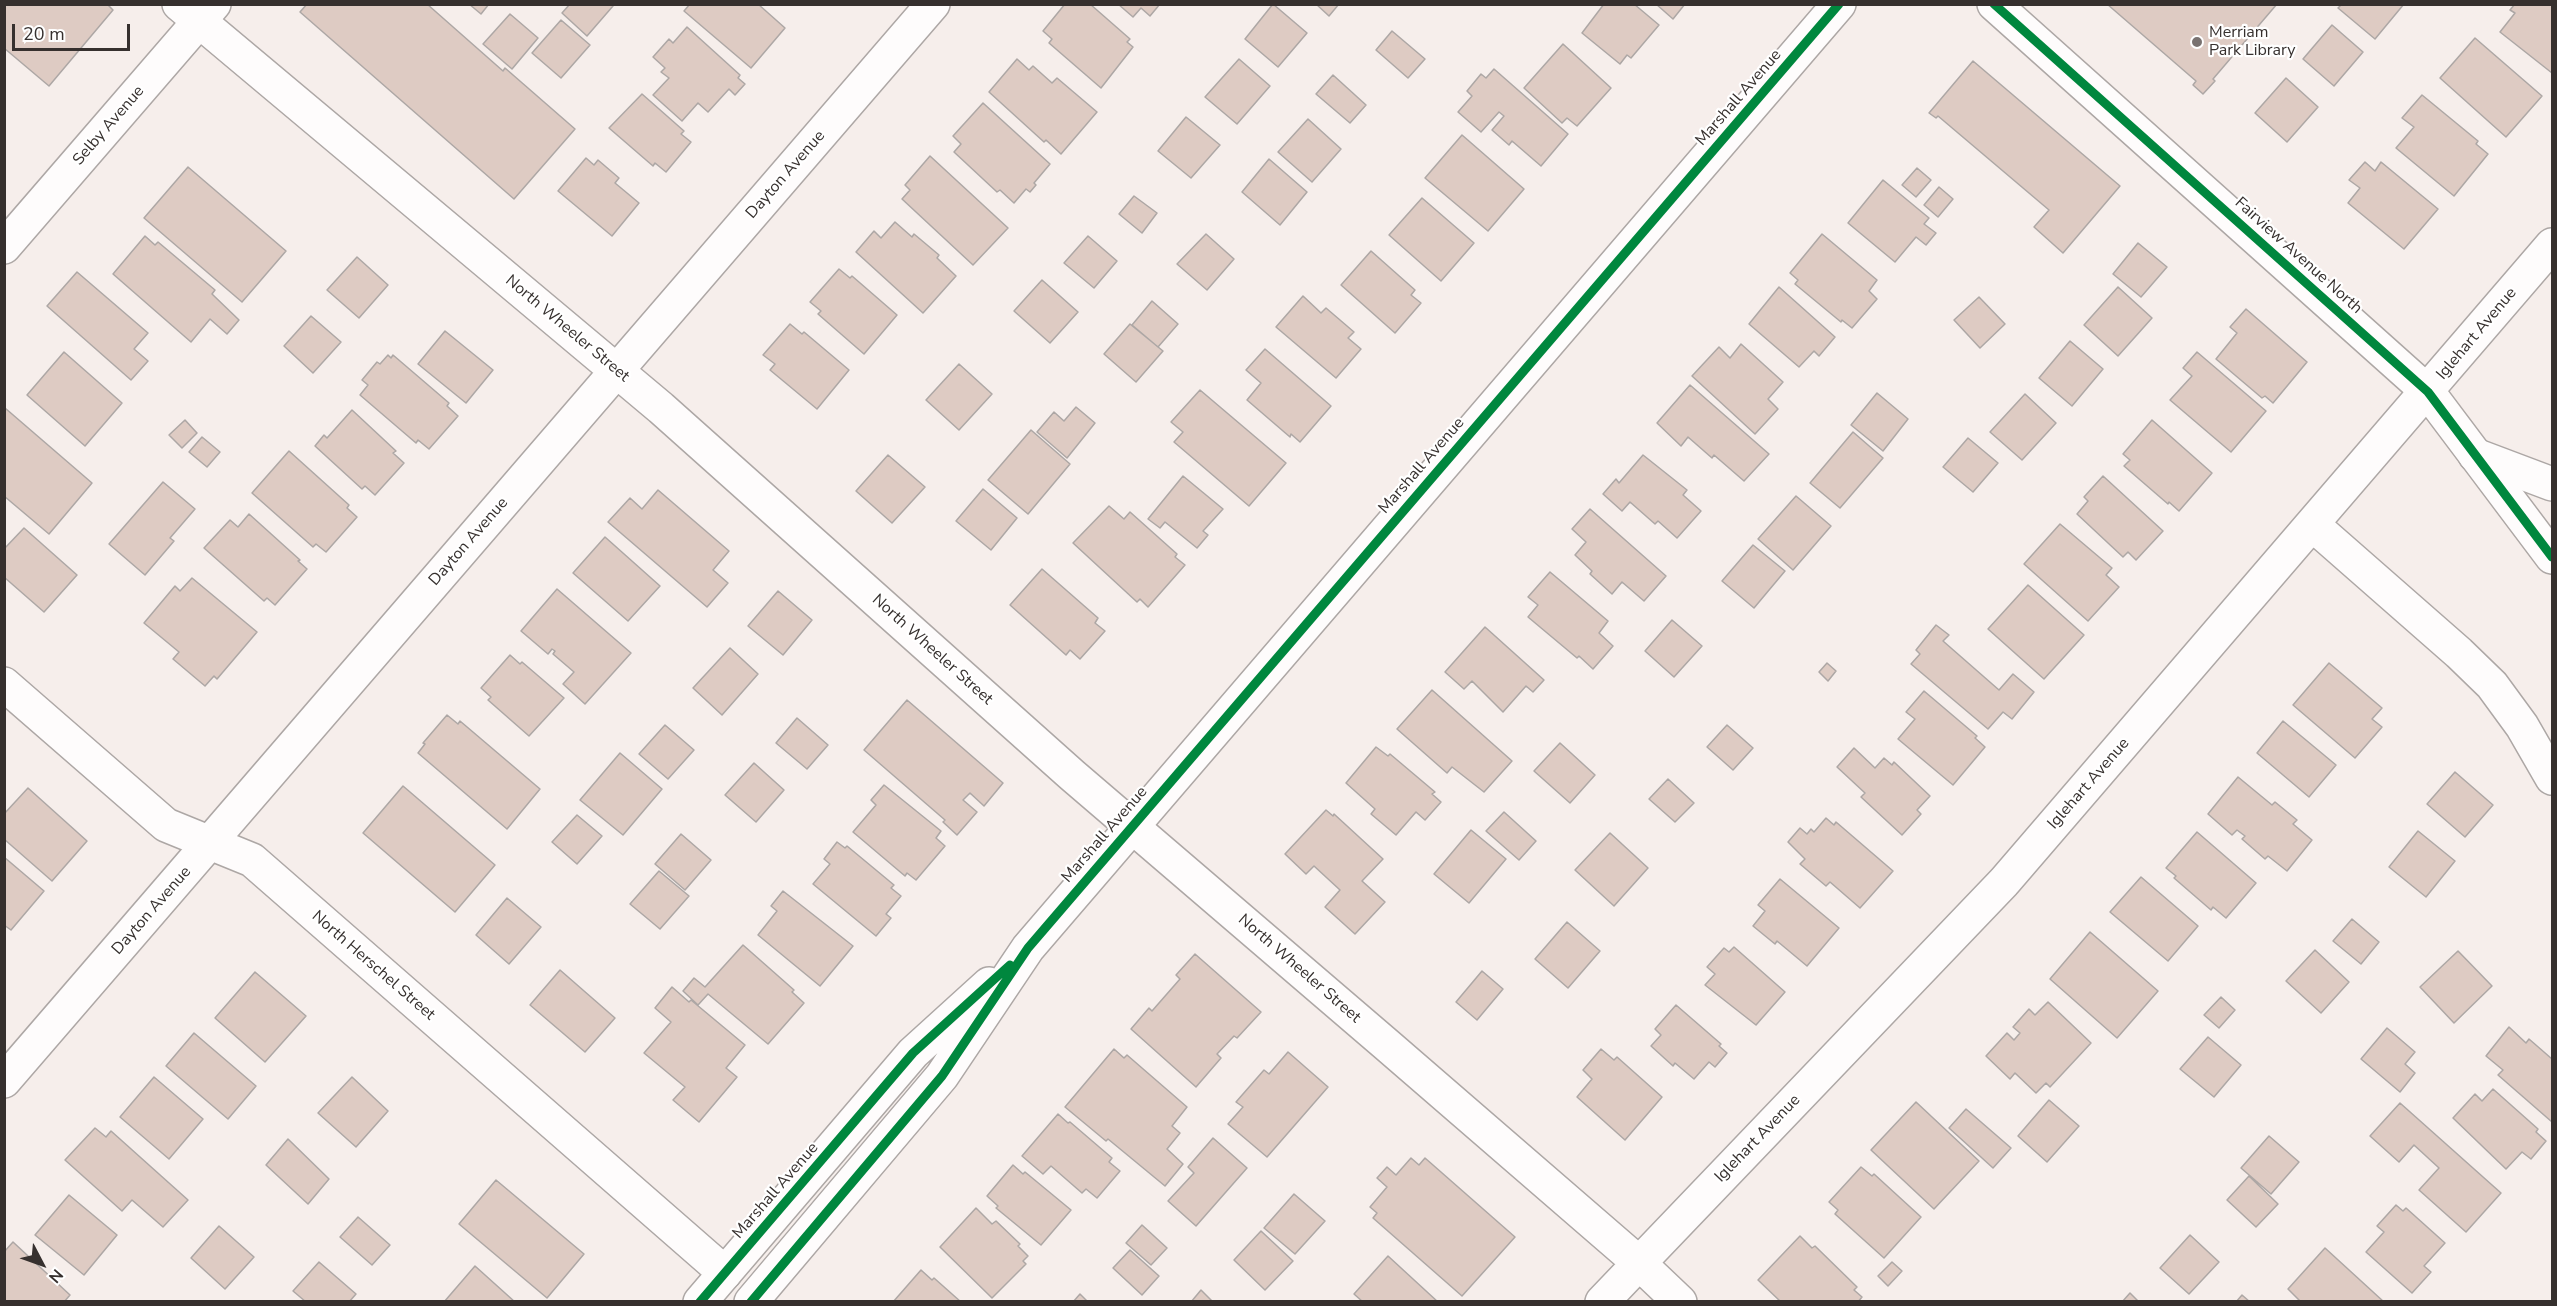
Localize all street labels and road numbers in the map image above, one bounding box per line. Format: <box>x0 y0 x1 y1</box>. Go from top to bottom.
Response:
street label: Marshall Avenue <box>1692 46 1786 150</box>
street label: Selby Avenue <box>69 82 149 170</box>
street label: Dayton Avenue <box>742 127 830 223</box>
street label: Fairview Avenue North <box>2230 194 2366 318</box>
street label: North Wheeler Street <box>501 271 633 387</box>
street label: Iglehart Avenue <box>2433 284 2521 384</box>
street label: Marshall Avenue <box>1375 414 1469 518</box>
street label: Dayton Avenue <box>425 494 513 590</box>
street label: North Wheeler Street <box>868 591 996 709</box>
street label: Iglehart Avenue <box>2044 734 2134 834</box>
street label: Marshall Avenue <box>1058 783 1152 887</box>
street label: Dayton Avenue <box>108 863 196 959</box>
street label: North Herschel Street <box>307 907 439 1025</box>
street label: North Wheeler Street <box>1234 911 1364 1027</box>
street label: Iglehart Avenue <box>1711 1091 1805 1187</box>
street label: Marshall Avenue <box>729 1139 823 1243</box>

